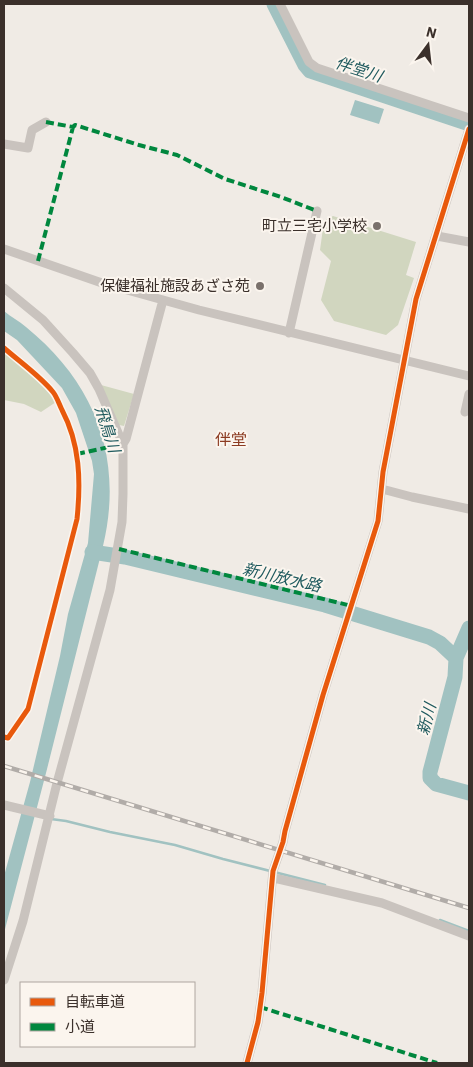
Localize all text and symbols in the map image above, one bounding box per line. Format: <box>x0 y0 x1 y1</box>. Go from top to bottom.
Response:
north arrow <box>403 20 453 70</box>
text: N <box>424 22 439 42</box>
water label: 伴堂川 <box>333 52 387 87</box>
place label: 町立三宅小学校 <box>262 216 367 235</box>
marker: 町立三宅小学校 <box>371 220 383 232</box>
place label: 保健福祉施設あざさ苑 <box>100 276 250 295</box>
marker: 保健福祉施設あざさ苑 <box>254 280 266 292</box>
water label: 飛鳥川 <box>91 403 126 457</box>
district label: 伴堂 <box>215 429 247 449</box>
water label: 新川放水路 <box>241 558 325 596</box>
water label: 新川 <box>412 699 440 737</box>
legend <box>20 982 195 1047</box>
text: 自転車道 <box>65 992 125 1011</box>
text: 小道 <box>65 1017 95 1036</box>

